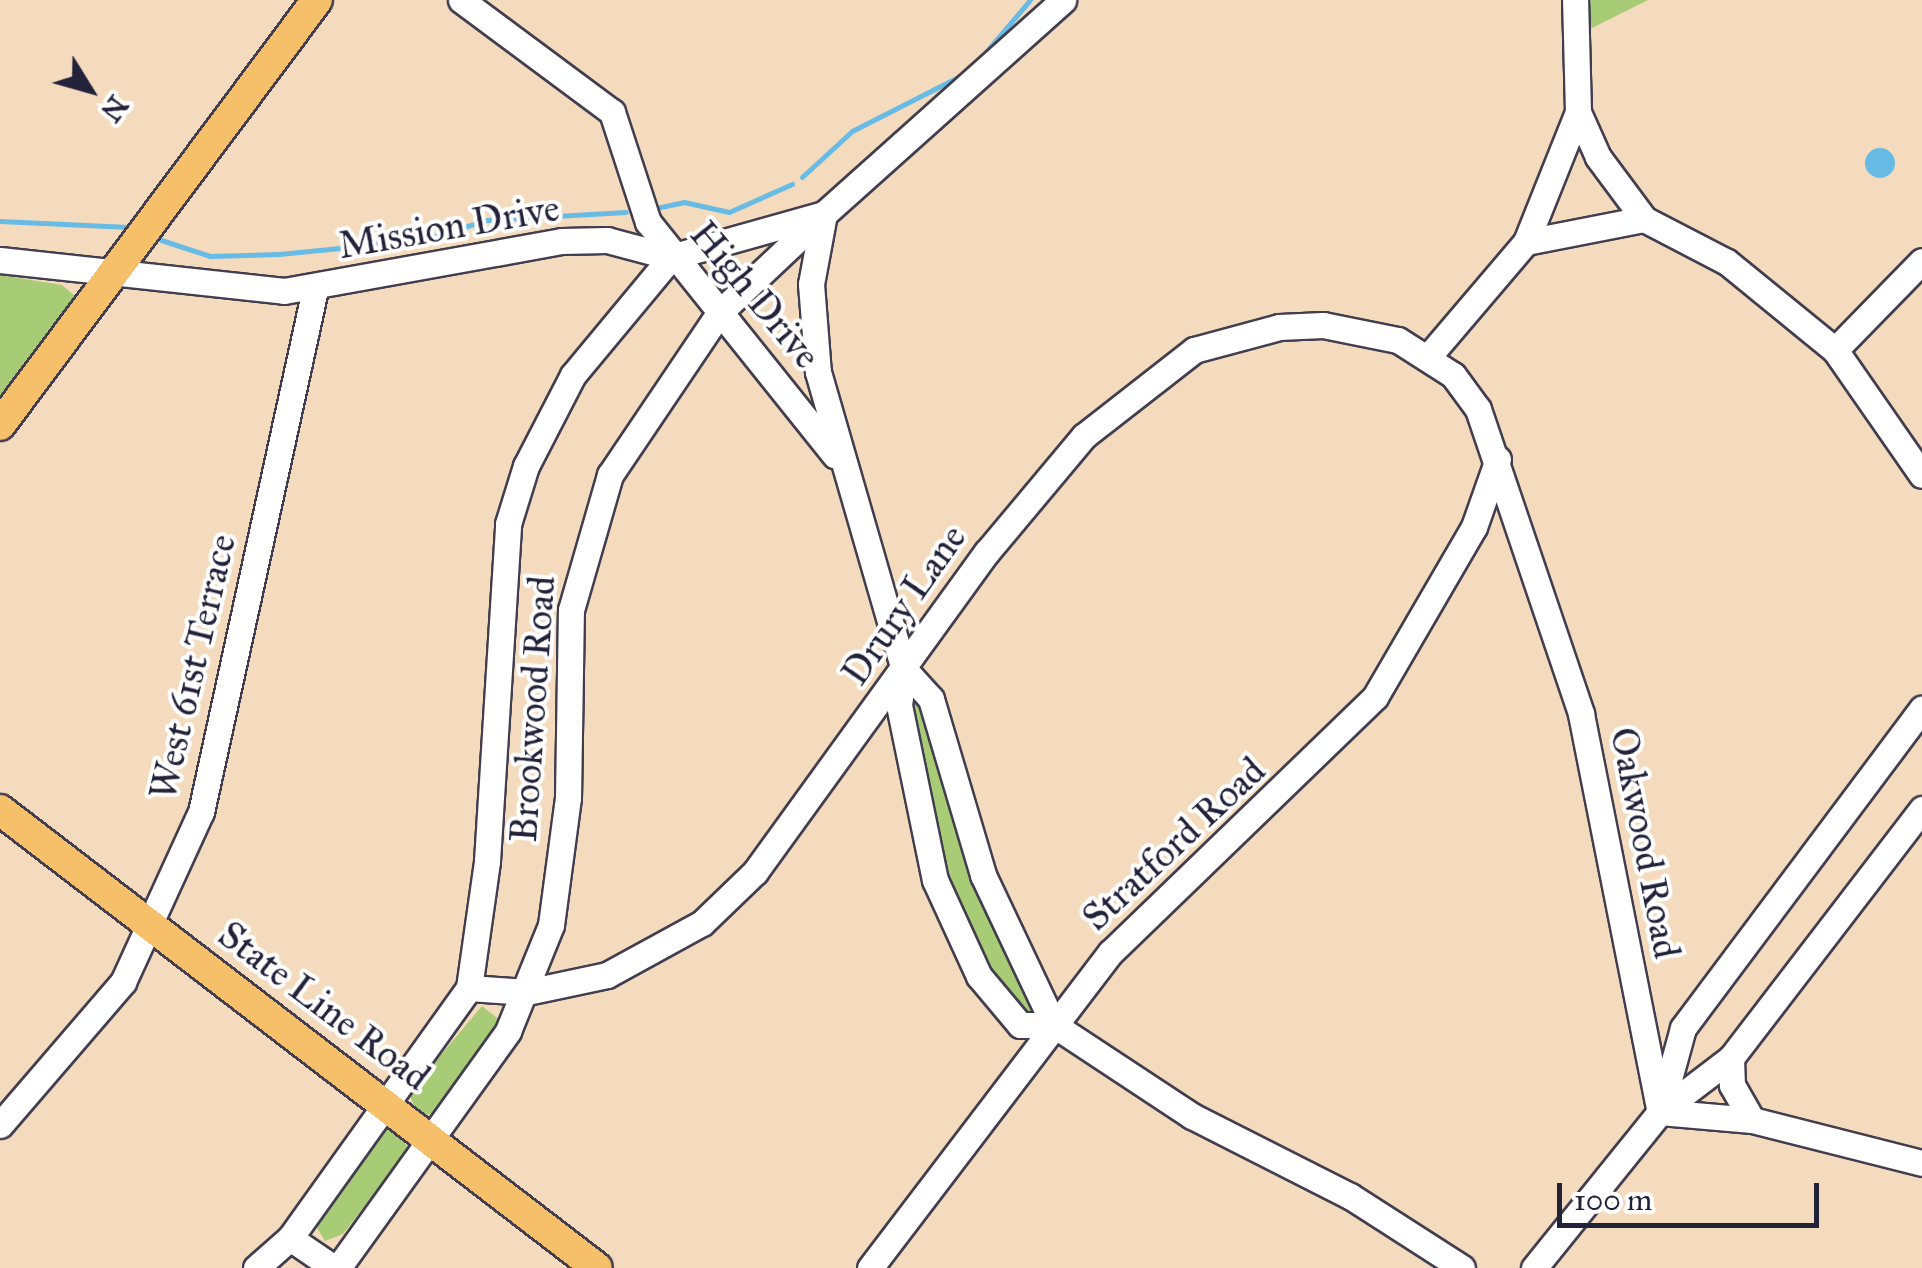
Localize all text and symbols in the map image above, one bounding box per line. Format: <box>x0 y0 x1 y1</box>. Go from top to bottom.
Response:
north arrow <box>40 40 140 140</box>
text: N <box>93 88 135 128</box>
street label: Mission Drive <box>335 185 563 269</box>
street label: High Drive <box>680 212 830 378</box>
street label: Drury Lane <box>832 516 976 694</box>
street label: West 61st Terrace <box>140 530 246 804</box>
street label: Brookwood Road <box>501 574 565 844</box>
street label: Oakwood Road <box>1600 724 1690 962</box>
street label: Stratford Road <box>1073 748 1275 940</box>
street label: State Line Road <box>209 912 439 1100</box>
scale bar <box>1562 1163 1824 1225</box>
text: 100 m <box>1574 1182 1652 1218</box>

